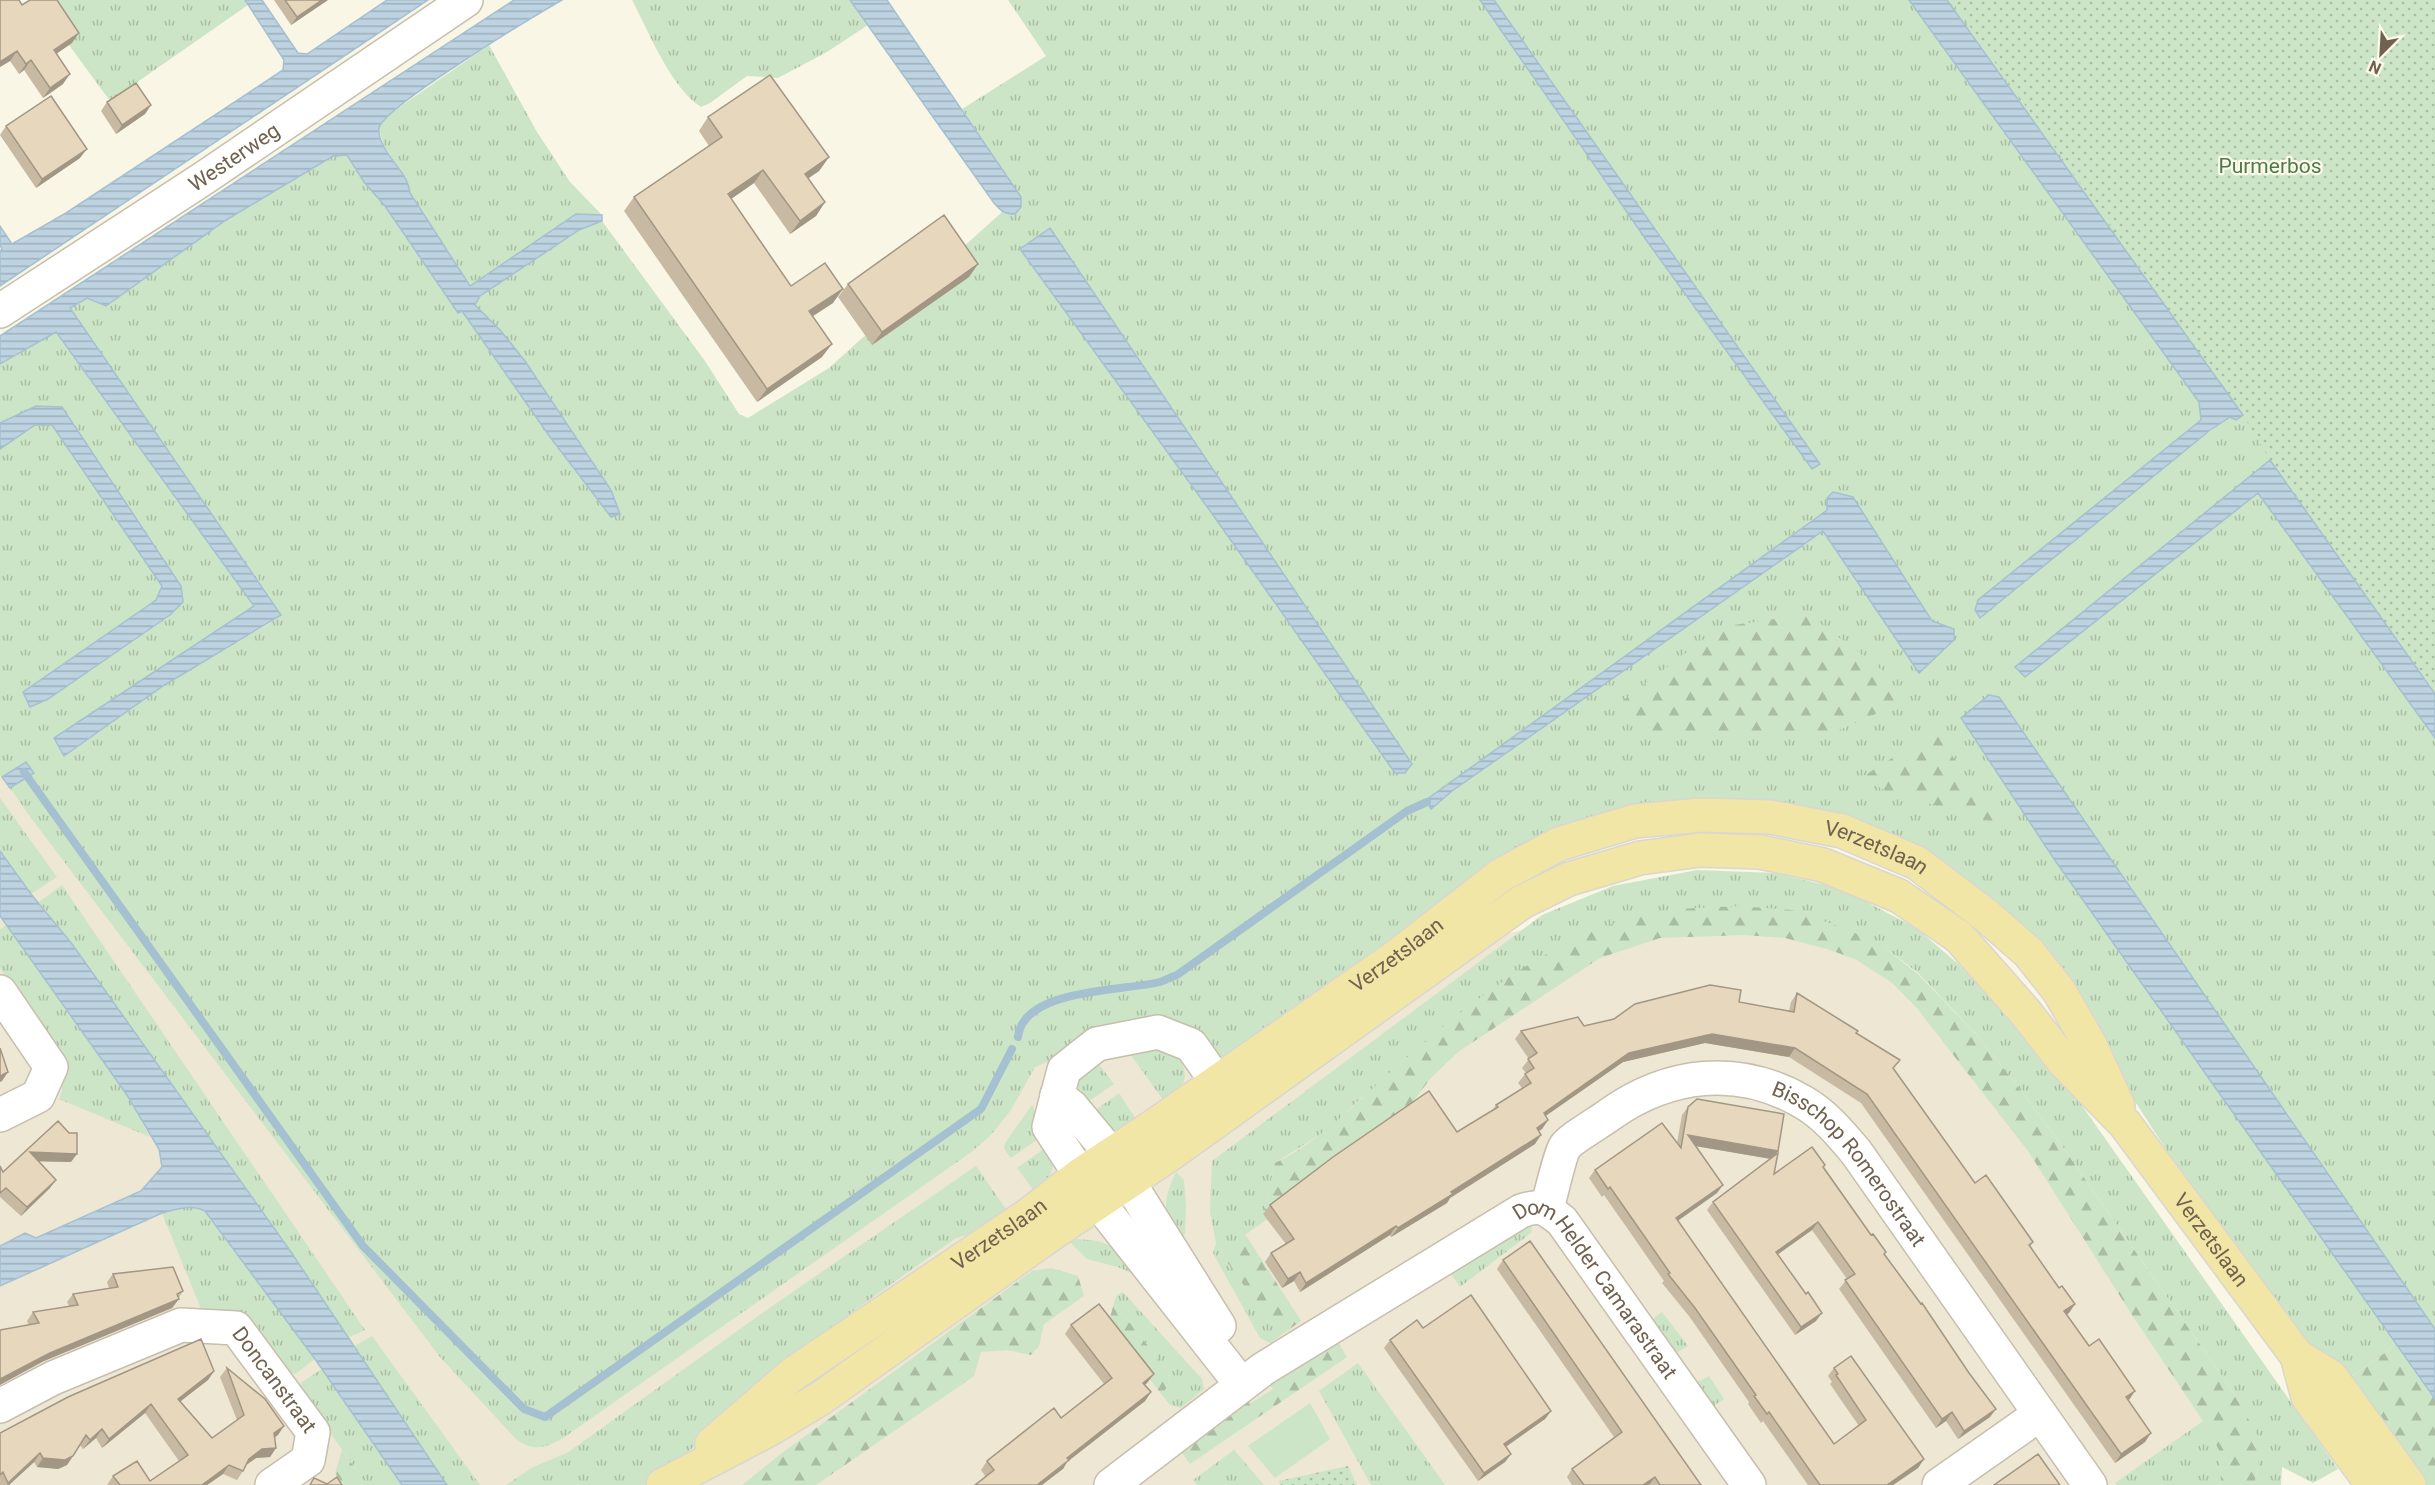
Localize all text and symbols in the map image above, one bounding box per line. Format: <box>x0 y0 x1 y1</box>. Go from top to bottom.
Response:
north arrow <box>2351 24 2411 84</box>
text: N <box>2366 56 2384 78</box>
street label: Westerweg <box>184 118 284 197</box>
park label: Purmerbos <box>2218 154 2322 178</box>
street label: Verzetslaan <box>1823 816 1933 879</box>
street label: Verzetslaan <box>1345 913 1448 997</box>
street label: Bisschop Romerostraat <box>1769 1077 1931 1251</box>
street label: Verzetslaan <box>2169 1189 2253 1291</box>
street label: Verzetslaan <box>947 1193 1051 1275</box>
street label: Dom Helder Camarastraat <box>1508 1195 1682 1384</box>
street label: Doncanstraat <box>227 1322 321 1438</box>

